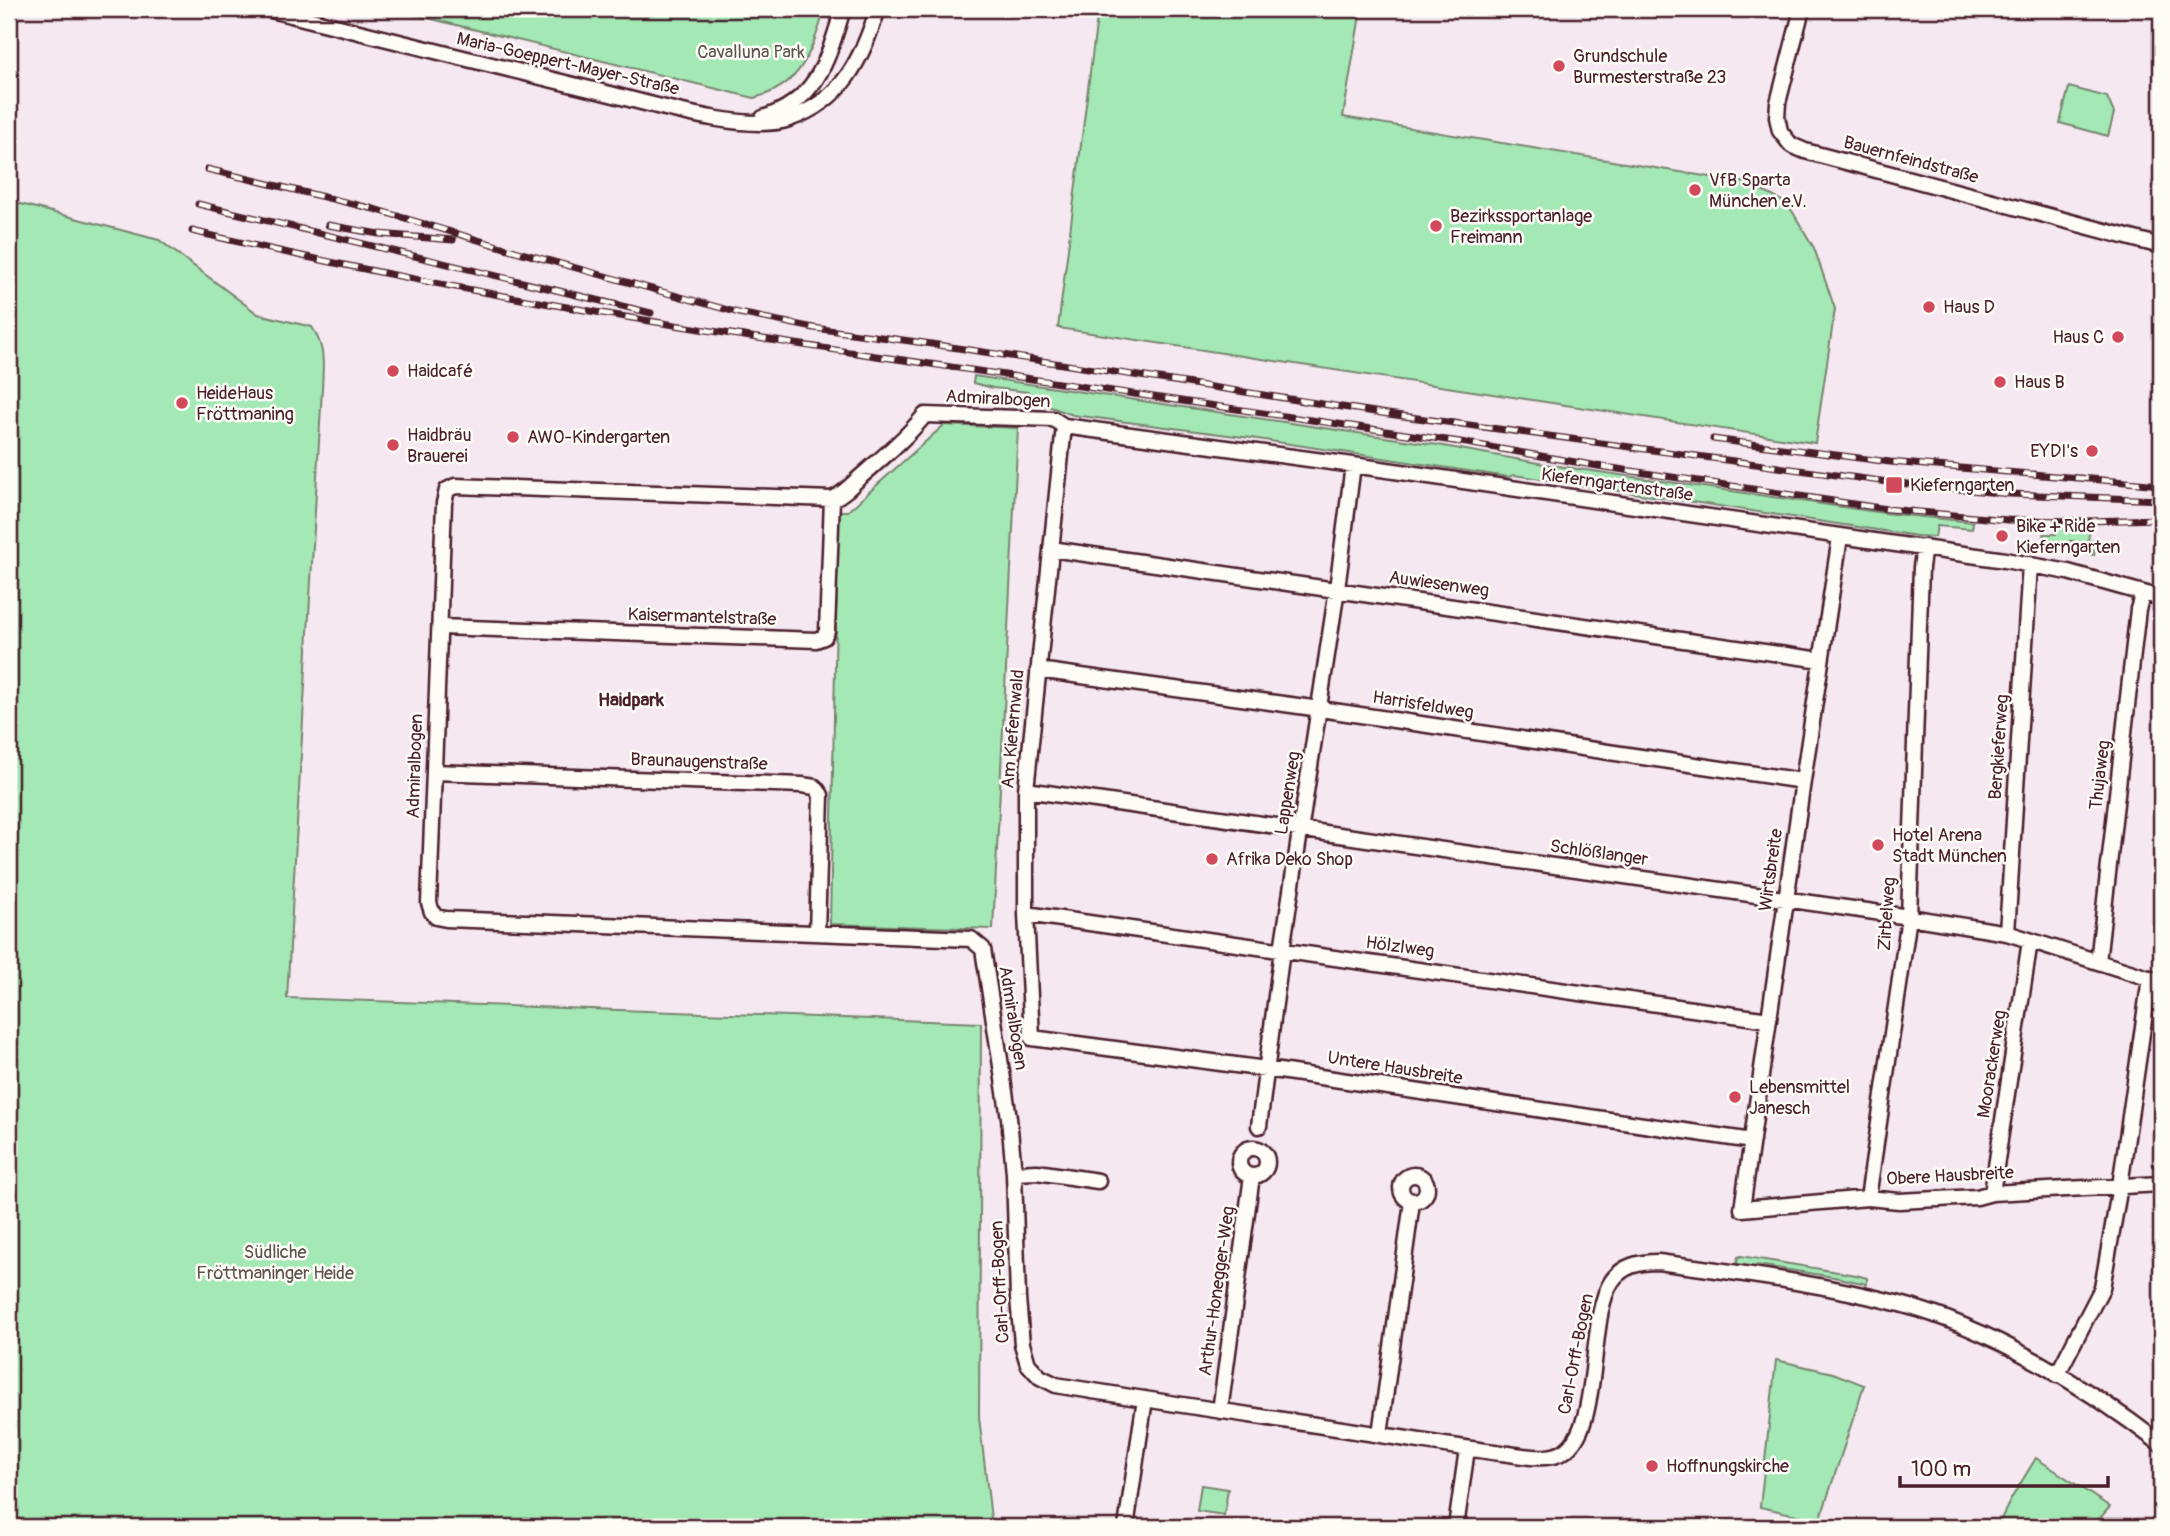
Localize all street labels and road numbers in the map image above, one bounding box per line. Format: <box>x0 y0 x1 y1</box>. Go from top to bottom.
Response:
street label: Maria-Goeppert-Mayer-Straße <box>454 27 682 101</box>
street label: Bauernfeindstraße <box>1841 131 1981 189</box>
street label: Admiralbogen <box>945 385 1051 413</box>
street label: Kieferngartenstraße <box>1540 463 1694 507</box>
street label: Auwiesenweg <box>1387 566 1491 602</box>
street label: Kaisermantelstraße <box>627 603 777 631</box>
street label: Am Kiefernwald <box>996 668 1030 790</box>
street label: Harrisfeldweg <box>1371 686 1475 724</box>
street label: Bergkieferweg <box>1984 693 2014 801</box>
street label: Admiralbogen <box>402 713 428 819</box>
street label: Thujaweg <box>2084 739 2116 811</box>
street label: Braunaugenstraße <box>630 748 768 776</box>
street label: Lappenweg <box>1270 750 1306 836</box>
street label: Wirtsbreite <box>1754 827 1788 913</box>
street label: Schlößlanger <box>1549 835 1650 871</box>
street label: Zirbelweg <box>1873 876 1901 952</box>
street label: Hölzlweg <box>1364 931 1436 963</box>
street label: Admiralbogen <box>993 964 1033 1072</box>
street label: Moorackerweg <box>1972 1008 2012 1120</box>
street label: Untere Hausbreite <box>1326 1046 1464 1090</box>
street label: Obere Hausbreite <box>1886 1161 2014 1191</box>
street label: Arthur-Honegger-Weg <box>1194 1205 1240 1377</box>
street label: Carl-Orff-Bogen <box>985 1220 1015 1344</box>
street label: Carl-Orff-Bogen <box>1553 1292 1599 1416</box>

